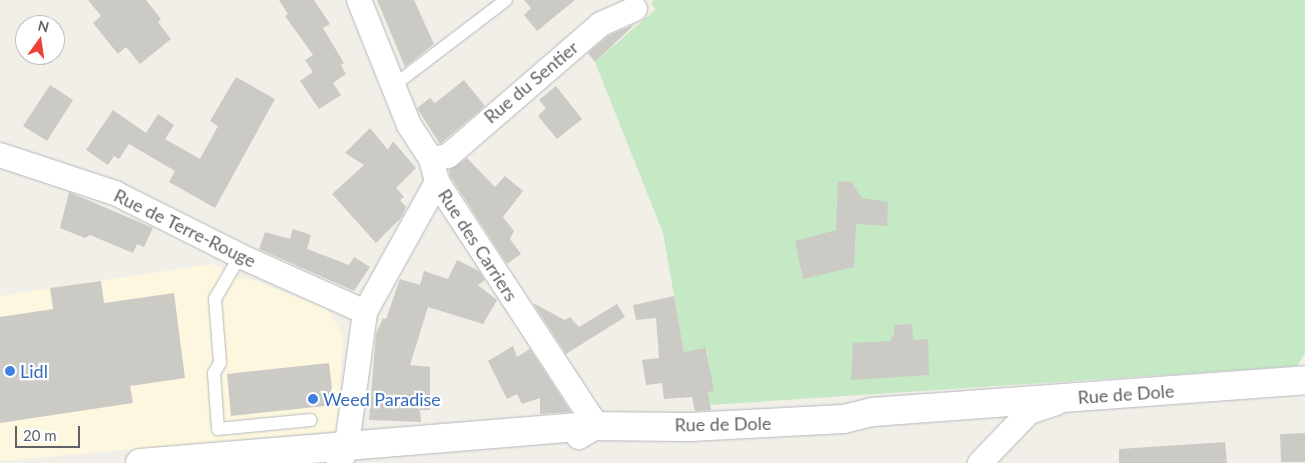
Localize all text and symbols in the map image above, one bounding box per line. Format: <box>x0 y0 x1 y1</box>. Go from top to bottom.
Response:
north arrow <box>15 15 65 65</box>
text: N <box>36 16 51 35</box>
street label: Rue du Sentier <box>480 36 582 128</box>
street label: Rue de Terre-Rouge <box>110 184 260 272</box>
street label: Rue des Carriers <box>434 185 522 305</box>
place label: Lidl <box>20 360 48 382</box>
marker: Lidl <box>4 365 16 377</box>
street label: Rue de Dole <box>1077 380 1175 408</box>
place label: Weed Paradise <box>323 388 441 410</box>
marker: Weed Paradise <box>307 393 319 405</box>
street label: Rue de Dole <box>674 412 772 436</box>
scale bar <box>18 416 82 448</box>
text: 20 m <box>23 426 57 444</box>

